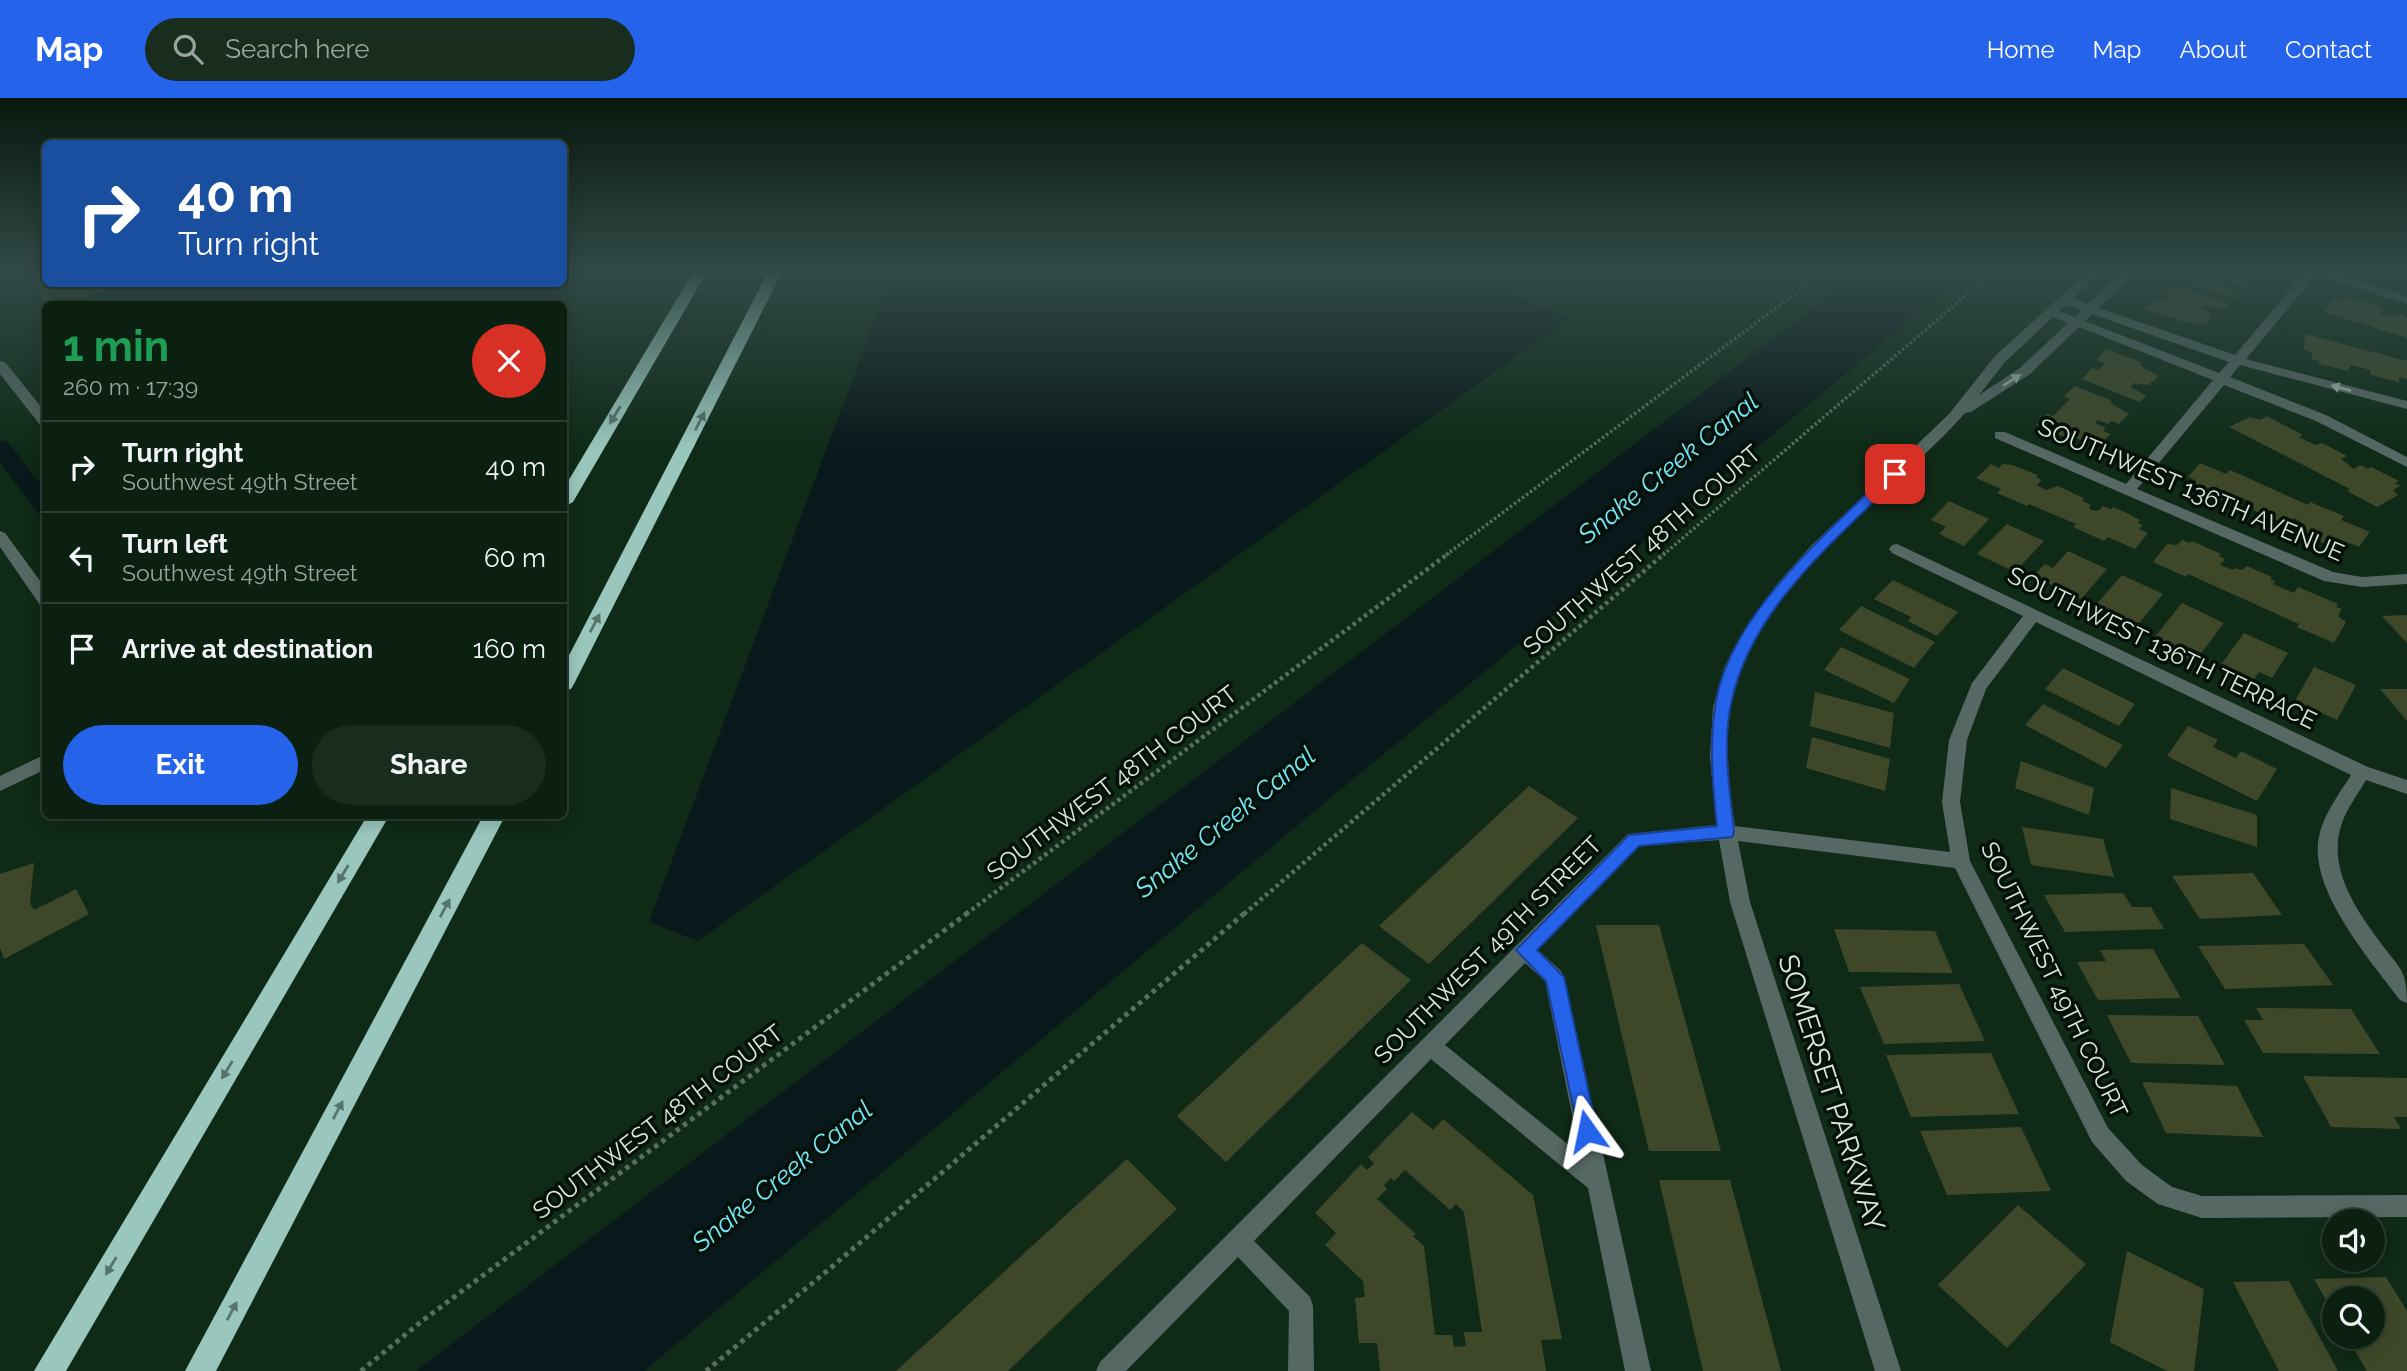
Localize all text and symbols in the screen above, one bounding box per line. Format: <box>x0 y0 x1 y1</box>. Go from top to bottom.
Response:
search box <box>145 18 635 81</box>
text: Map <box>35 30 103 69</box>
icon: search <box>169 30 207 68</box>
text: Search here <box>225 34 370 64</box>
text: Home <box>1987 35 2055 64</box>
text: Map <box>2093 35 2141 64</box>
text: About <box>2179 35 2247 64</box>
text: Contact <box>2285 35 2372 64</box>
text: 40 m <box>178 166 293 223</box>
icon: right <box>63 168 154 259</box>
text: Turn right <box>178 225 319 262</box>
text: 1 min <box>63 322 169 371</box>
button: close <box>472 324 546 398</box>
text: 260 m · 17:39 <box>63 373 198 400</box>
one-way arrow <box>2002 373 2022 386</box>
one-way arrow <box>2330 382 2352 393</box>
water label: Snake Creek Canal <box>1571 386 1764 550</box>
one-way arrow <box>609 406 621 425</box>
one-way arrow <box>694 411 706 431</box>
street label: SOUTHWEST 136TH AVENUE <box>2034 412 2348 567</box>
text: Turn right <box>122 438 243 468</box>
street label: SOUTHWEST 48TH COURT <box>1517 438 1767 661</box>
pin <box>1865 444 1925 504</box>
icon: right <box>63 448 101 486</box>
text: 40 m <box>485 452 546 482</box>
icon: arrive <box>1876 455 1914 493</box>
text: Southwest 49th Street <box>122 468 357 495</box>
text: Turn left <box>122 529 228 559</box>
icon: left <box>63 539 101 577</box>
text: 60 m <box>484 543 546 573</box>
text: Southwest 49th Street <box>122 559 357 586</box>
street label: SOUTHWEST 136TH TERRACE <box>2003 560 2321 735</box>
one-way arrow <box>590 613 601 633</box>
icon: arrive <box>63 630 101 668</box>
text: Arrive at destination <box>122 634 373 664</box>
text: 160 m <box>473 634 546 664</box>
street label: SOUTHWEST 48TH COURT <box>981 679 1243 886</box>
button: Exit <box>63 725 298 805</box>
button: Share <box>312 725 546 805</box>
water label: Snake Creek Canal <box>1128 740 1321 904</box>
street label: SOUTHWEST 49TH STREET <box>1368 830 1608 1069</box>
street label: SOUTHWEST 49TH COURT <box>1975 837 2134 1123</box>
one-way arrow <box>337 865 349 884</box>
one-way arrow <box>438 898 450 918</box>
street label: SOMERSET PARKWAY <box>1771 951 1892 1236</box>
street label: SOUTHWEST 48TH COURT <box>527 1018 789 1225</box>
one-way arrow <box>222 1060 234 1080</box>
water label: Snake Creek Canal <box>685 1094 878 1258</box>
position arrow <box>1550 1094 1624 1168</box>
one-way arrow <box>332 1099 344 1119</box>
map controls <box>2322 1209 2385 1349</box>
button: sound <box>2322 1209 2385 1272</box>
one-way arrow <box>105 1256 118 1275</box>
button: search <box>2322 1286 2385 1349</box>
one-way arrow <box>226 1301 238 1320</box>

